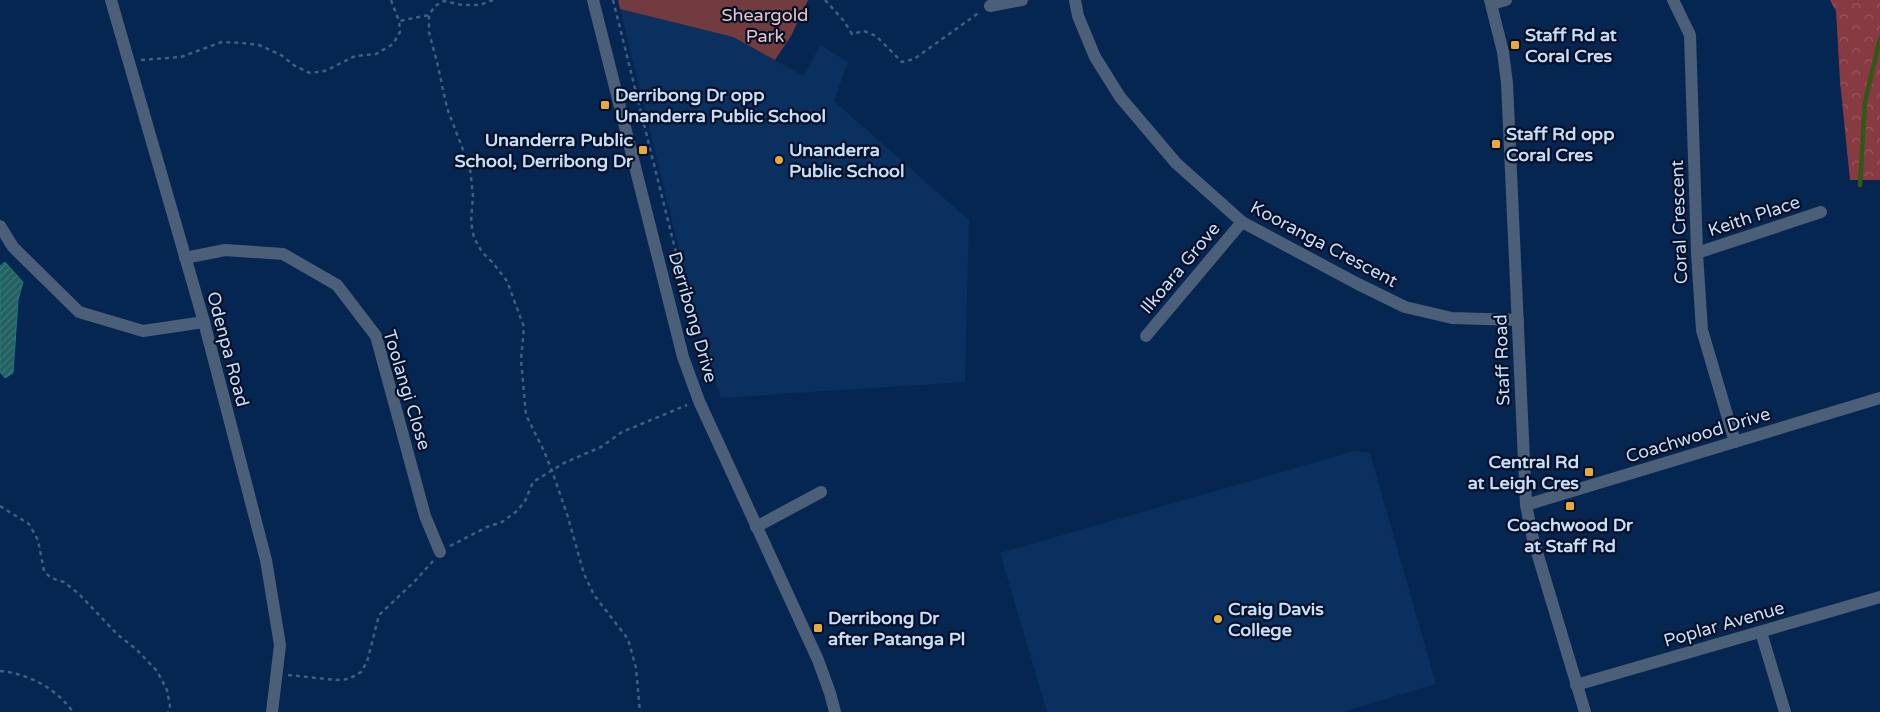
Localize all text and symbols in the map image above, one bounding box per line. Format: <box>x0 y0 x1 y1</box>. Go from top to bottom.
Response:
park label: Sheargold Park <box>722 4 808 47</box>
place label: Staff Rd at Coral Cres <box>1525 24 1617 67</box>
marker: Staff Rd at Coral Cres <box>1509 39 1521 51</box>
place label: Derribong Dr opp Unanderra Public School <box>615 84 826 127</box>
marker: Derribong Dr opp Unanderra Public School <box>599 99 611 111</box>
place label: Staff Rd opp Coral Cres <box>1506 123 1615 166</box>
place label: Unanderra Public School, Derribong Dr <box>454 129 634 172</box>
marker: Staff Rd opp Coral Cres <box>1490 138 1502 150</box>
place label: Unanderra Public School <box>789 139 905 182</box>
marker: Unanderra Public School, Derribong Dr <box>637 144 649 156</box>
marker: Unanderra Public School <box>773 154 785 166</box>
street label: Coral Crescent <box>1666 159 1692 285</box>
street label: Keith Place <box>1705 191 1803 241</box>
street label: Kooranga Crescent <box>1247 196 1401 292</box>
street label: Ilkoara Grove <box>1135 218 1225 318</box>
street label: Derribong Drive <box>664 249 722 385</box>
street label: Odenpa Road <box>202 289 254 409</box>
street label: Staff Road <box>1489 314 1515 406</box>
street label: Toolangi Close <box>378 327 436 453</box>
street label: Coachwood Drive <box>1623 403 1773 467</box>
place label: Central Rd at Leigh Cres <box>1468 451 1579 494</box>
marker: Central Rd at Leigh Cres <box>1583 466 1595 478</box>
marker: Coachwood Dr at Staff Rd <box>1564 500 1576 512</box>
place label: Coachwood Dr at Staff Rd <box>1507 514 1634 557</box>
street label: Poplar Avenue <box>1661 596 1787 652</box>
place label: Craig Davis College <box>1228 598 1324 641</box>
place label: Derribong Dr after Patanga Pl <box>828 607 965 650</box>
marker: Craig Davis College <box>1212 613 1224 625</box>
marker: Derribong Dr after Patanga Pl <box>812 622 824 634</box>

